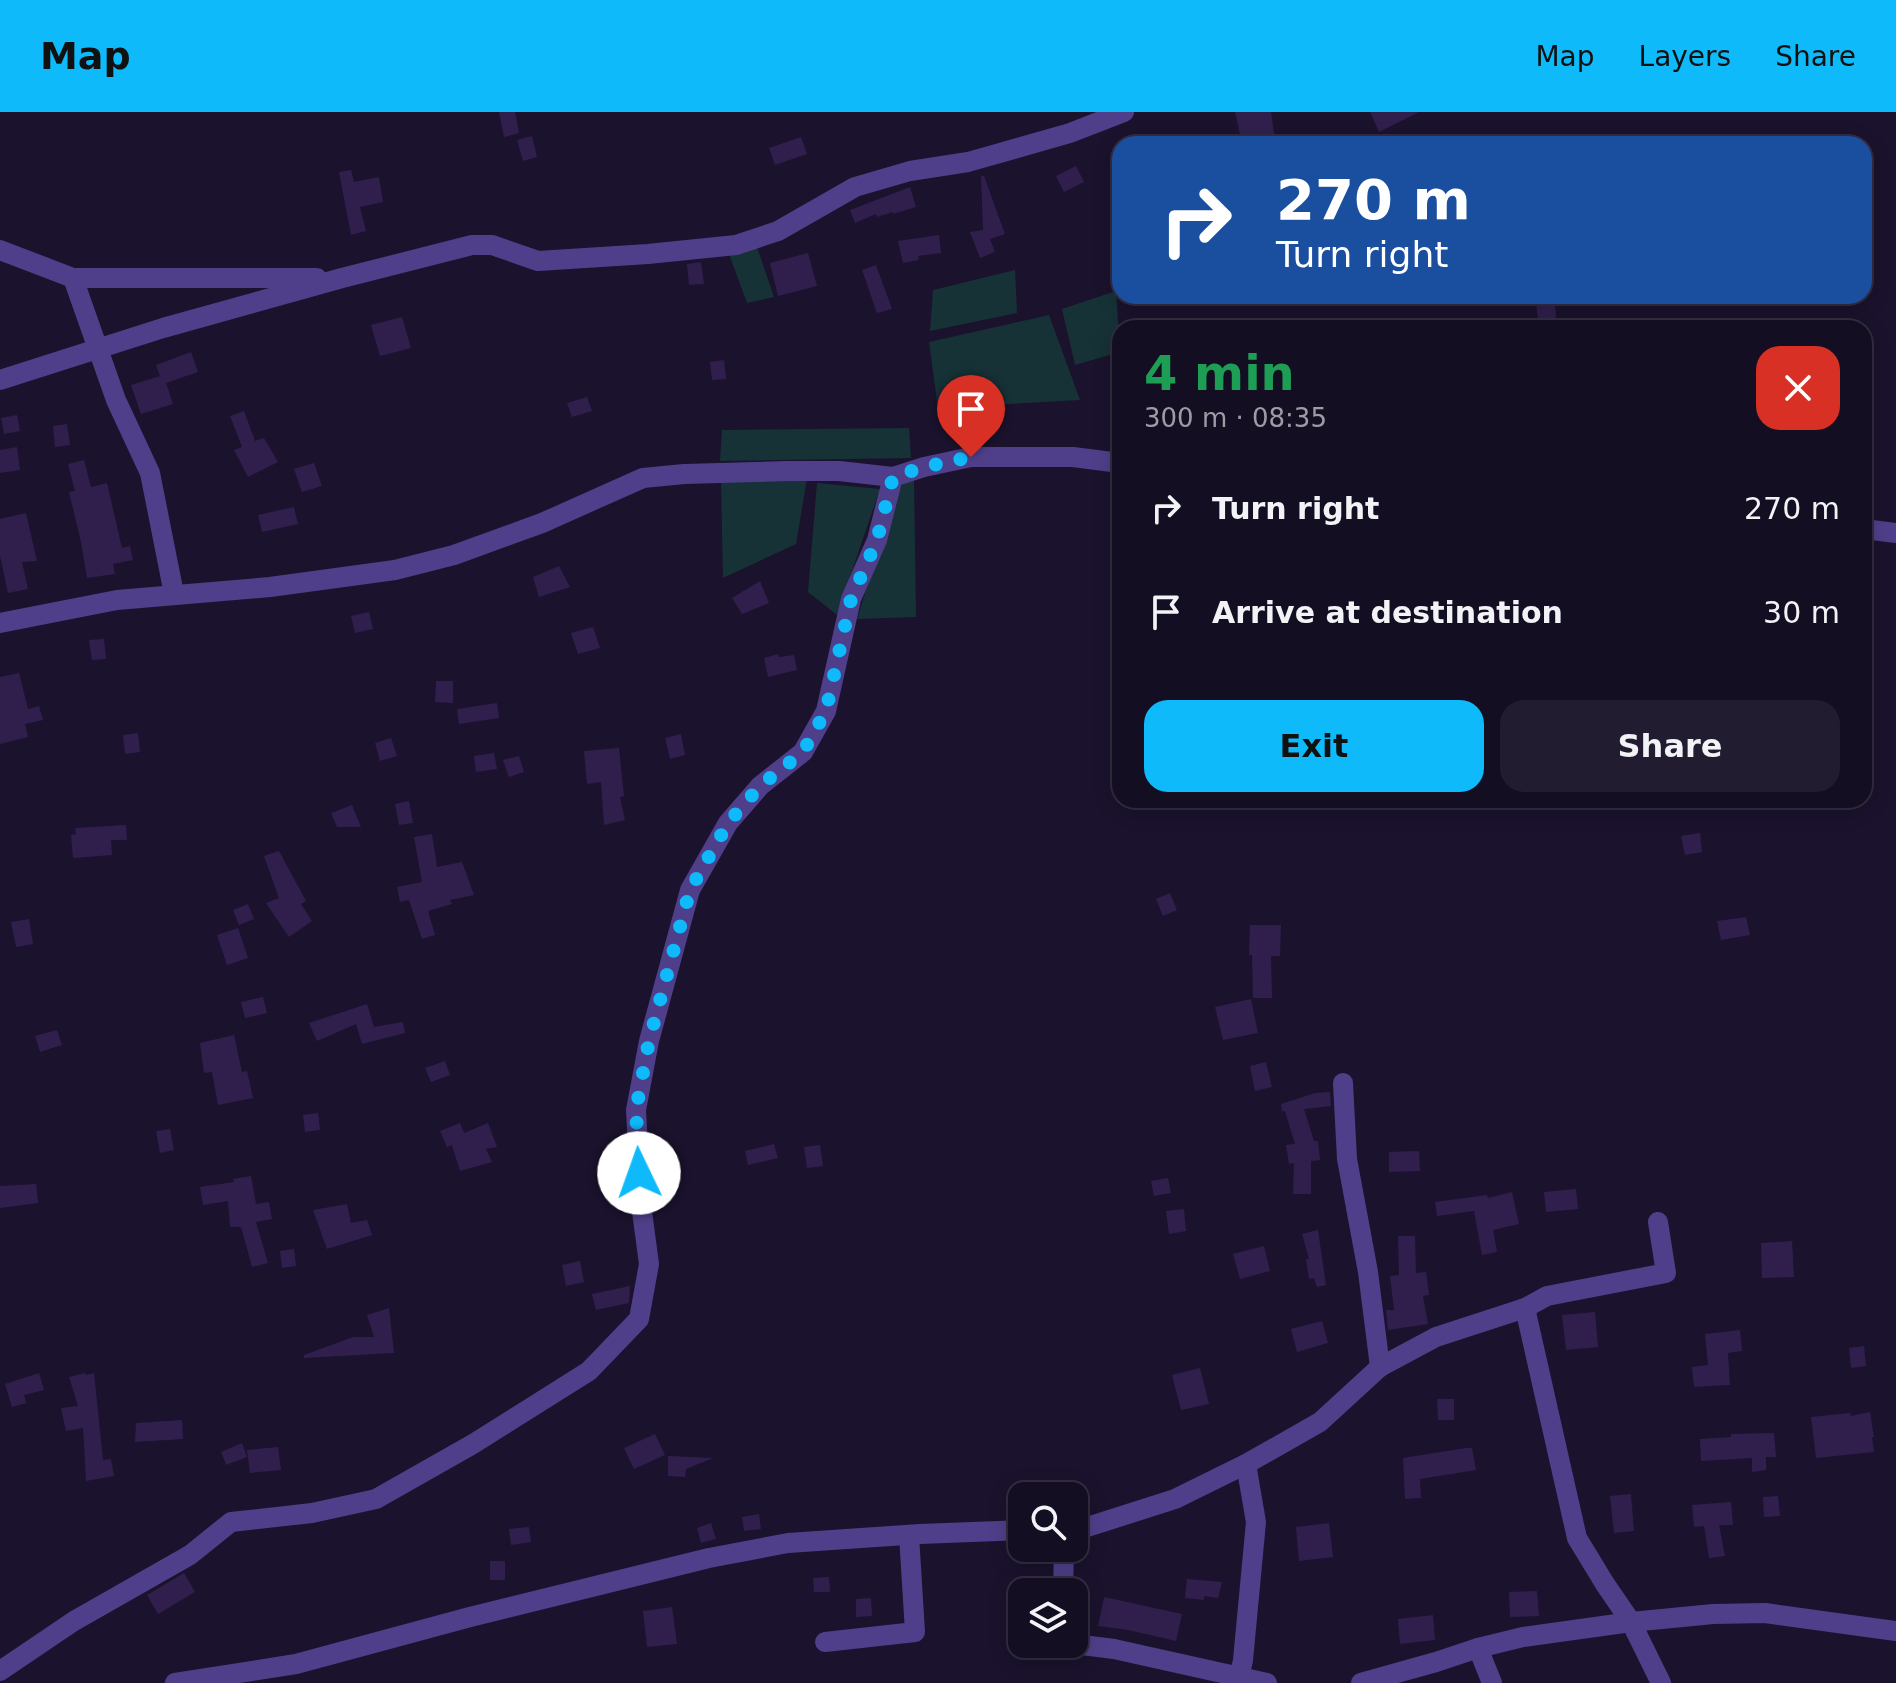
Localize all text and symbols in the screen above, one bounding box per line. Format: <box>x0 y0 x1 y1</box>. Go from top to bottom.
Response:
text: Map <box>40 34 131 78</box>
text: Map <box>1535 40 1595 73</box>
text: Layers <box>1639 40 1731 73</box>
text: Share <box>1775 40 1856 73</box>
text: 270 m <box>1276 167 1471 232</box>
icon: right <box>1144 168 1248 272</box>
text: Turn right <box>1276 234 1448 275</box>
text: 4 min <box>1144 345 1295 401</box>
button: close <box>1756 346 1840 430</box>
pin <box>937 375 1005 457</box>
icon: arrive <box>949 387 993 431</box>
text: 300 m · 08:35 <box>1144 403 1327 433</box>
icon: right <box>1144 486 1188 530</box>
text: Turn right <box>1212 491 1379 526</box>
text: 270 m <box>1744 491 1840 526</box>
icon: arrive <box>1144 590 1188 634</box>
text: Arrive at destination <box>1212 595 1563 630</box>
text: 30 m <box>1763 595 1840 630</box>
button: Exit <box>1144 700 1484 792</box>
button: Share <box>1500 700 1840 792</box>
position arrow <box>597 1131 681 1215</box>
map controls <box>1008 1482 1088 1658</box>
button: search <box>1008 1482 1088 1562</box>
button: layers <box>1008 1578 1088 1658</box>

